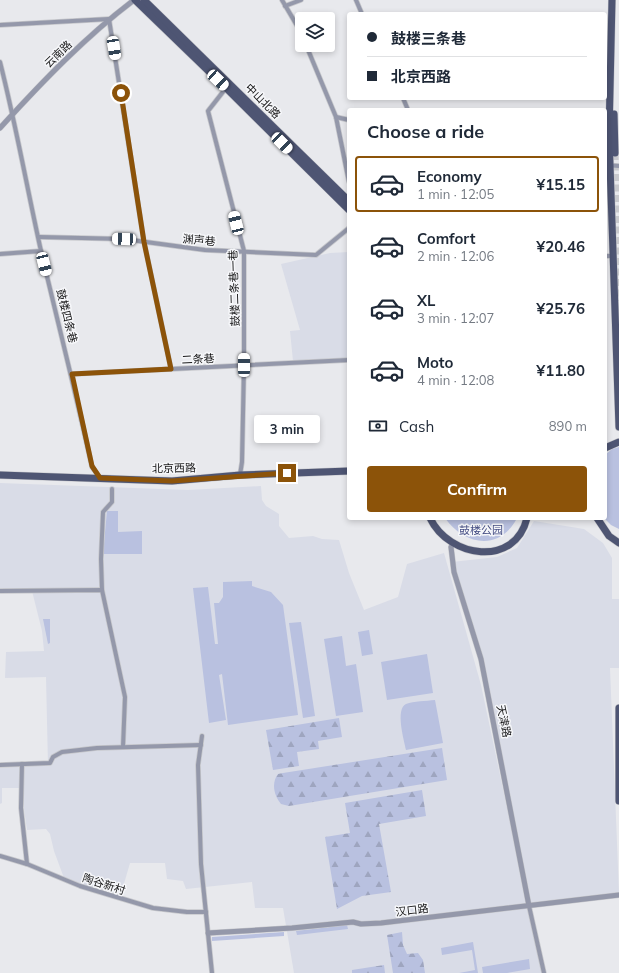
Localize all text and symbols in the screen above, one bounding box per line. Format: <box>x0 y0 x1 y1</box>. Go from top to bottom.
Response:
map controls <box>295 12 335 52</box>
button: layers <box>295 12 335 52</box>
text: 鼓楼三条巷 <box>391 29 466 48</box>
car <box>106 35 122 61</box>
street label: 云南路 <box>41 38 75 70</box>
car <box>205 67 231 93</box>
text: 北京西路 <box>391 67 451 86</box>
street label: 中山北路 <box>242 80 284 122</box>
route start <box>112 84 130 102</box>
text: Choose a ride <box>367 120 484 143</box>
car <box>269 130 295 156</box>
icon: car <box>369 166 405 202</box>
text: Economy <box>417 167 482 186</box>
text: ¥15.15 <box>536 175 585 194</box>
text: 1 min · 12:05 <box>417 186 494 202</box>
car <box>227 210 245 236</box>
icon: car <box>369 228 405 264</box>
text: Comfort <box>417 229 475 248</box>
street label: 渊声巷 <box>182 232 216 248</box>
car <box>112 233 136 245</box>
text: ¥20.46 <box>536 237 585 256</box>
text: 2 min · 12:06 <box>417 248 494 264</box>
street label: 鼓楼二条巷一巷 <box>226 249 242 327</box>
car <box>35 251 53 277</box>
street label: 鼓楼四条巷 <box>54 288 80 344</box>
icon: car <box>369 290 405 326</box>
text: XL <box>417 291 435 310</box>
text: ¥25.76 <box>536 299 585 318</box>
text: 3 min · 12:07 <box>417 310 494 326</box>
street label: 二条巷 <box>181 351 215 367</box>
icon: car <box>369 352 405 388</box>
car <box>238 353 250 377</box>
text: Moto <box>417 353 453 372</box>
text: ¥11.80 <box>536 361 585 380</box>
text: 4 min · 12:08 <box>417 372 494 388</box>
callout: 3 min <box>254 415 320 443</box>
icon: cash <box>367 415 389 437</box>
text: Cash <box>399 417 434 436</box>
text: 890 m <box>549 418 587 434</box>
text: 3 min <box>270 421 304 437</box>
street label: 北京西路 <box>152 461 196 475</box>
route end <box>278 464 296 482</box>
button: Confirm <box>367 466 587 512</box>
park label: 鼓楼公园 <box>459 523 503 537</box>
street label: 天津路 <box>494 703 514 739</box>
street label: 陶谷新村 <box>81 871 127 897</box>
street label: 汉口路 <box>395 901 429 919</box>

